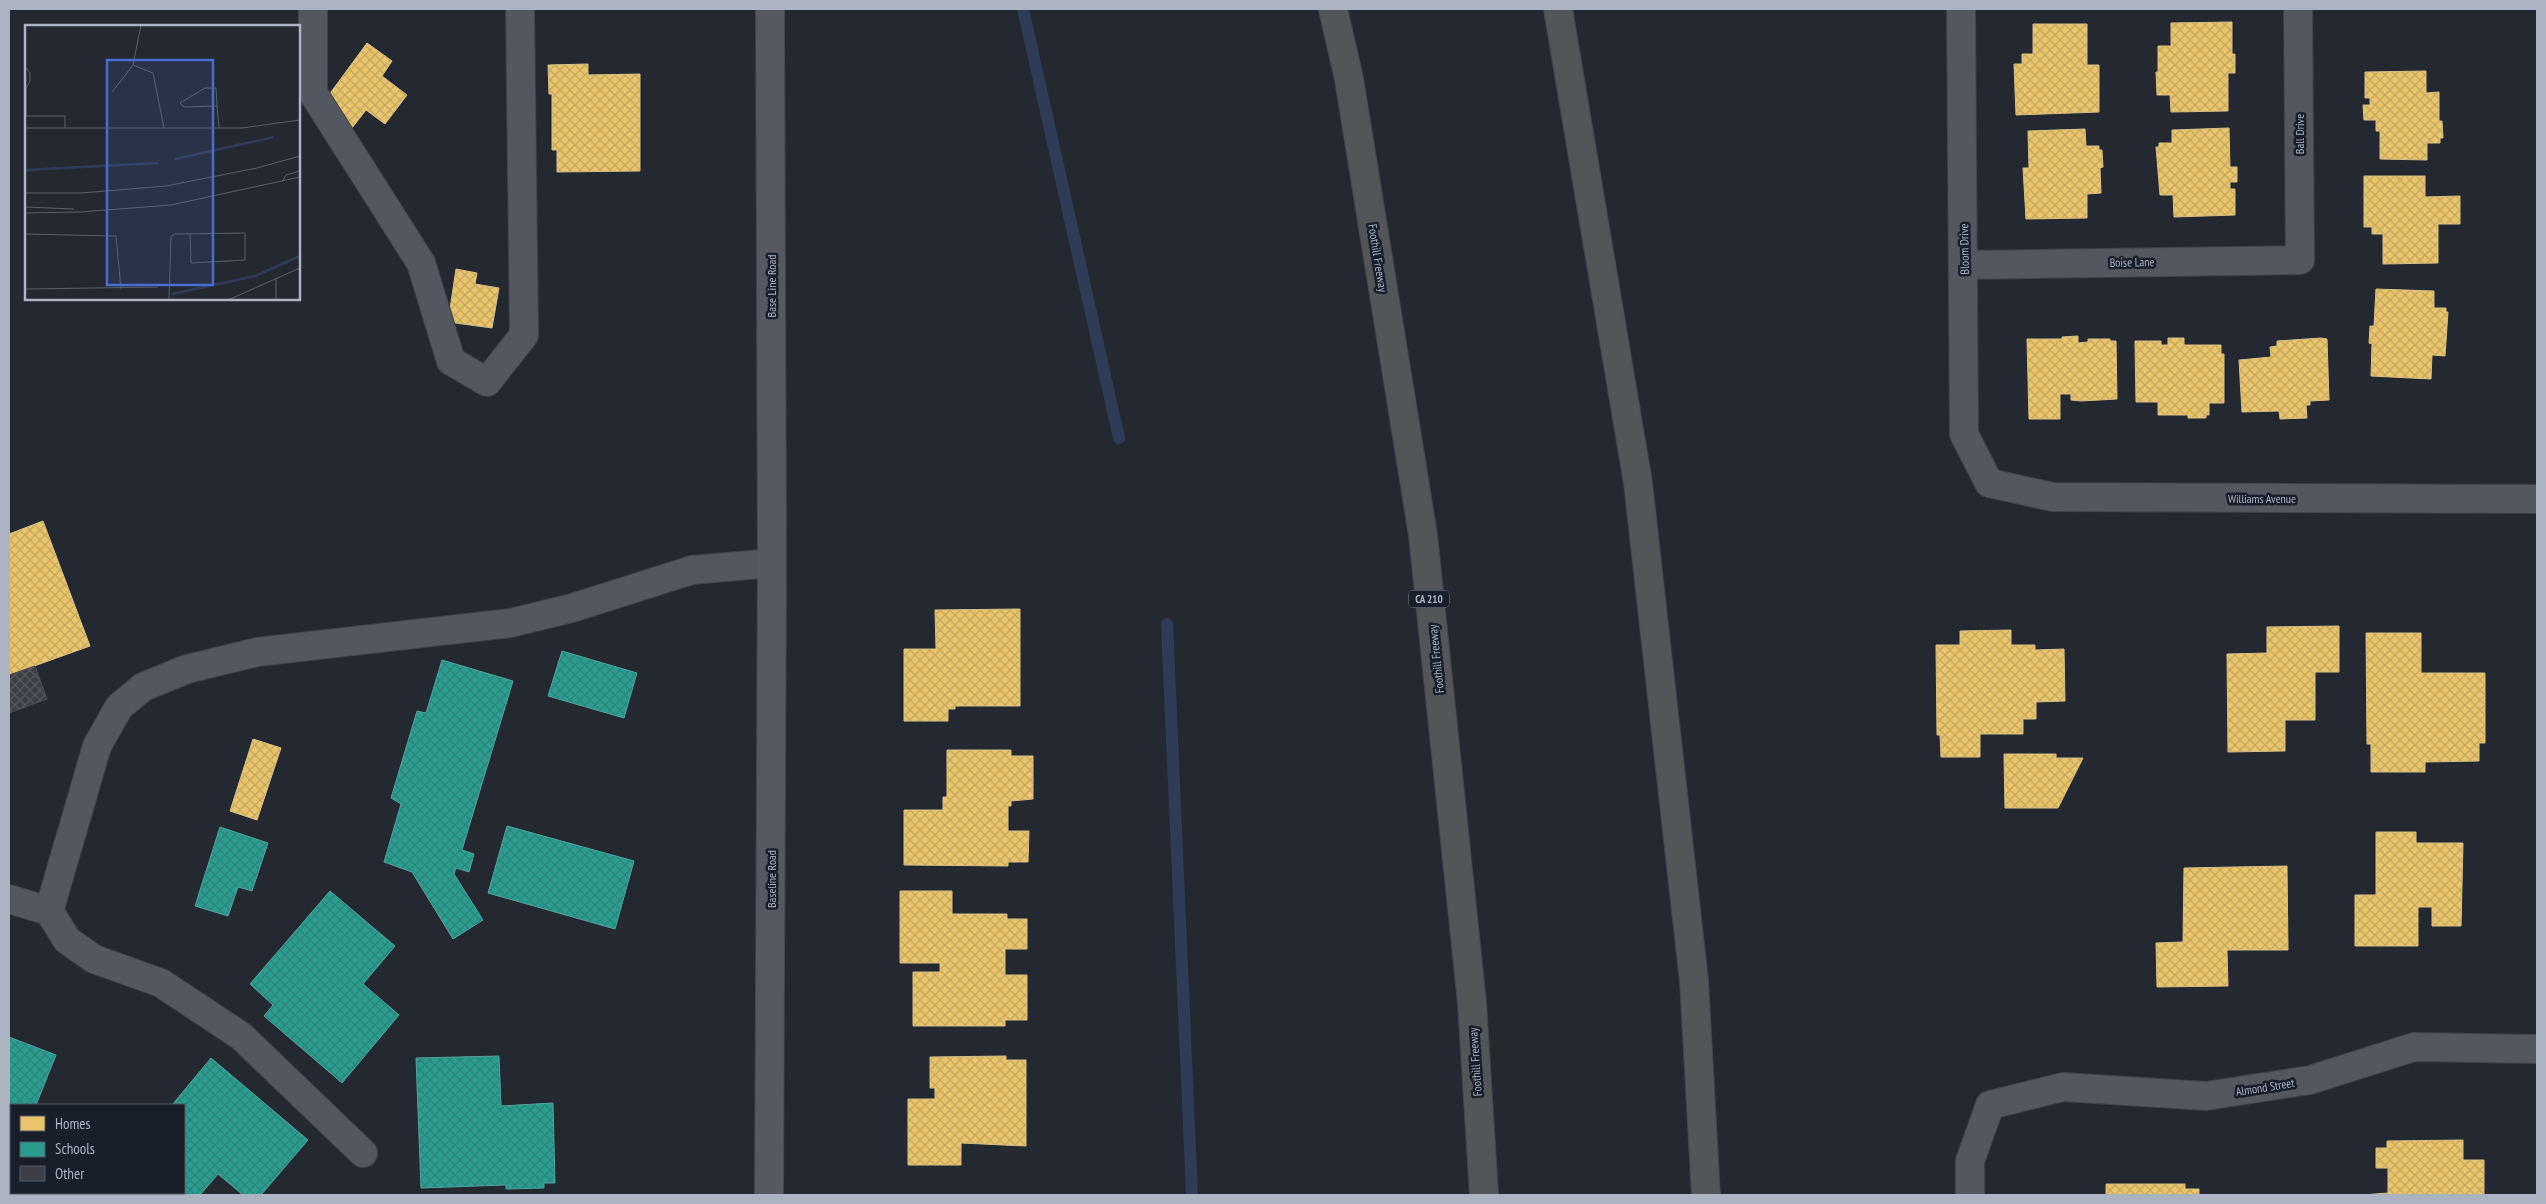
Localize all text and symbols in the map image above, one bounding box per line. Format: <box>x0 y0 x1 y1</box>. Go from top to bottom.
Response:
inset map <box>25 25 300 300</box>
street label: Ball Drive <box>2292 114 2307 154</box>
street label: Foothill Freeway <box>1365 223 1391 294</box>
street label: Bloom Drive <box>1956 223 1972 275</box>
street label: Boise Lane <box>2109 254 2155 270</box>
street label: Base Line Road <box>764 255 779 317</box>
street label: Williams Avenue <box>2228 491 2296 506</box>
road number: CA 210 <box>1409 590 1449 608</box>
street label: Foothill Freeway <box>1425 623 1447 694</box>
street label: Baseline Road <box>764 850 779 908</box>
street label: Foothill Freeway <box>1465 1027 1485 1097</box>
street label: Almond Street <box>2235 1075 2296 1099</box>
legend <box>10 1104 185 1194</box>
text: Homes <box>55 1114 91 1133</box>
text: Schools <box>55 1139 95 1158</box>
text: Other <box>55 1164 85 1183</box>

